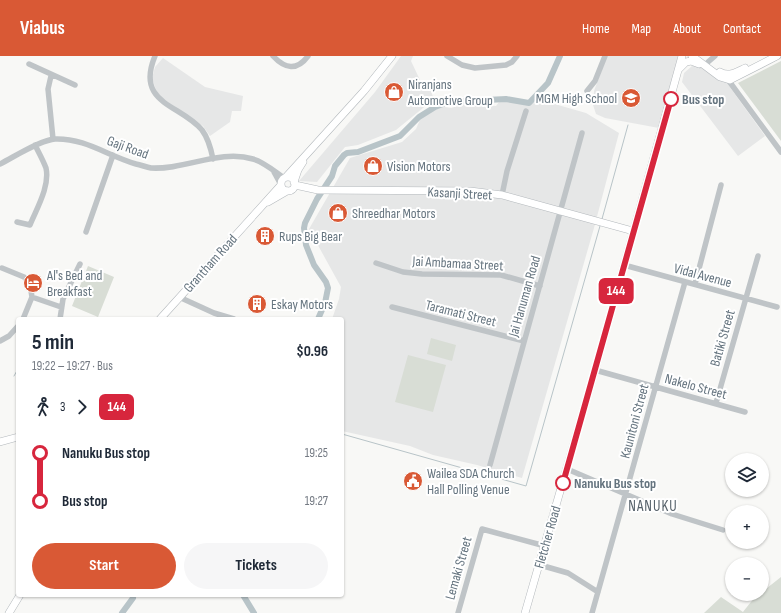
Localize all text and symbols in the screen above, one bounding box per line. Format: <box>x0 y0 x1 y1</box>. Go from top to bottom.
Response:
text: Viabus <box>20 17 65 40</box>
text: Home <box>582 20 610 37</box>
text: Map <box>632 20 651 37</box>
text: About <box>673 20 701 37</box>
text: Contact <box>723 20 761 37</box>
place label: Niranjans Automotive Group <box>407 76 493 109</box>
shop icon: Niranjans Automotive Group <box>383 81 405 103</box>
school or university icon: MGM High School <box>620 87 642 109</box>
place label: MGM High School <box>536 90 617 107</box>
marker: Bus stop <box>663 91 679 107</box>
place label: Bus stop <box>682 91 724 108</box>
street label: Gaji Road <box>105 132 151 163</box>
shop icon: Vision Motors <box>362 155 384 177</box>
place label: Vision Motors <box>387 158 451 175</box>
street label: Kasanji Street <box>427 183 493 204</box>
shop icon: Shreedhar Motors <box>327 202 349 224</box>
place label: Shreedhar Motors <box>352 205 435 222</box>
building icon: Rups Big Bear <box>254 225 276 247</box>
place label: Rups Big Bear <box>279 228 342 245</box>
street label: Grantham Road <box>180 231 241 296</box>
street label: Jai Ambamaa Street <box>411 253 504 274</box>
street label: Jai Hanuman Road <box>505 254 544 340</box>
street label: Vidal Avenue <box>672 260 734 291</box>
place label: Al's Bed and Breakfast <box>46 267 103 300</box>
hotel icon: Al's Bed and Breakfast <box>22 272 44 294</box>
line badge: 144 <box>593 278 639 304</box>
text: 144 <box>607 282 625 299</box>
building icon: Eskay Motors <box>246 293 268 315</box>
place label: Eskay Motors <box>271 296 333 313</box>
street label: Taramati Street <box>424 296 498 330</box>
street label: Batiki Street <box>706 308 739 368</box>
text: 5 min <box>32 329 74 356</box>
text: $0.96 <box>296 342 328 361</box>
text: 19:22 – 19:27 · Bus <box>32 358 113 374</box>
street label: Nakelo Street <box>663 370 729 403</box>
street label: Kaunitoni Street <box>616 382 653 460</box>
icon: walk <box>32 396 54 418</box>
icon: forward <box>71 396 93 418</box>
text: 144 <box>107 398 126 415</box>
text: 3 <box>60 399 65 415</box>
text: Nanuku Bus stop <box>62 444 150 463</box>
text: 19:25 <box>305 445 328 461</box>
map controls <box>725 453 769 601</box>
button: layers <box>725 453 769 497</box>
place label: Wailea SDA Church Hall Polling Venue <box>427 465 515 498</box>
public building icon: Wailea SDA Church Hall Polling Venue <box>402 470 424 492</box>
marker: Nanuku Bus stop <box>555 475 571 491</box>
place label: Nanuku Bus stop <box>574 475 656 492</box>
text: Bus stop <box>62 492 107 511</box>
text: 19:27 <box>305 493 328 509</box>
district label: NANUKU <box>628 497 678 516</box>
street label: Fletcher Road <box>530 504 565 570</box>
button: + <box>725 505 769 549</box>
street label: Lemaki Street <box>441 535 476 602</box>
button: Start <box>32 543 176 589</box>
button: Tickets <box>184 543 328 589</box>
button: − <box>725 557 769 601</box>

